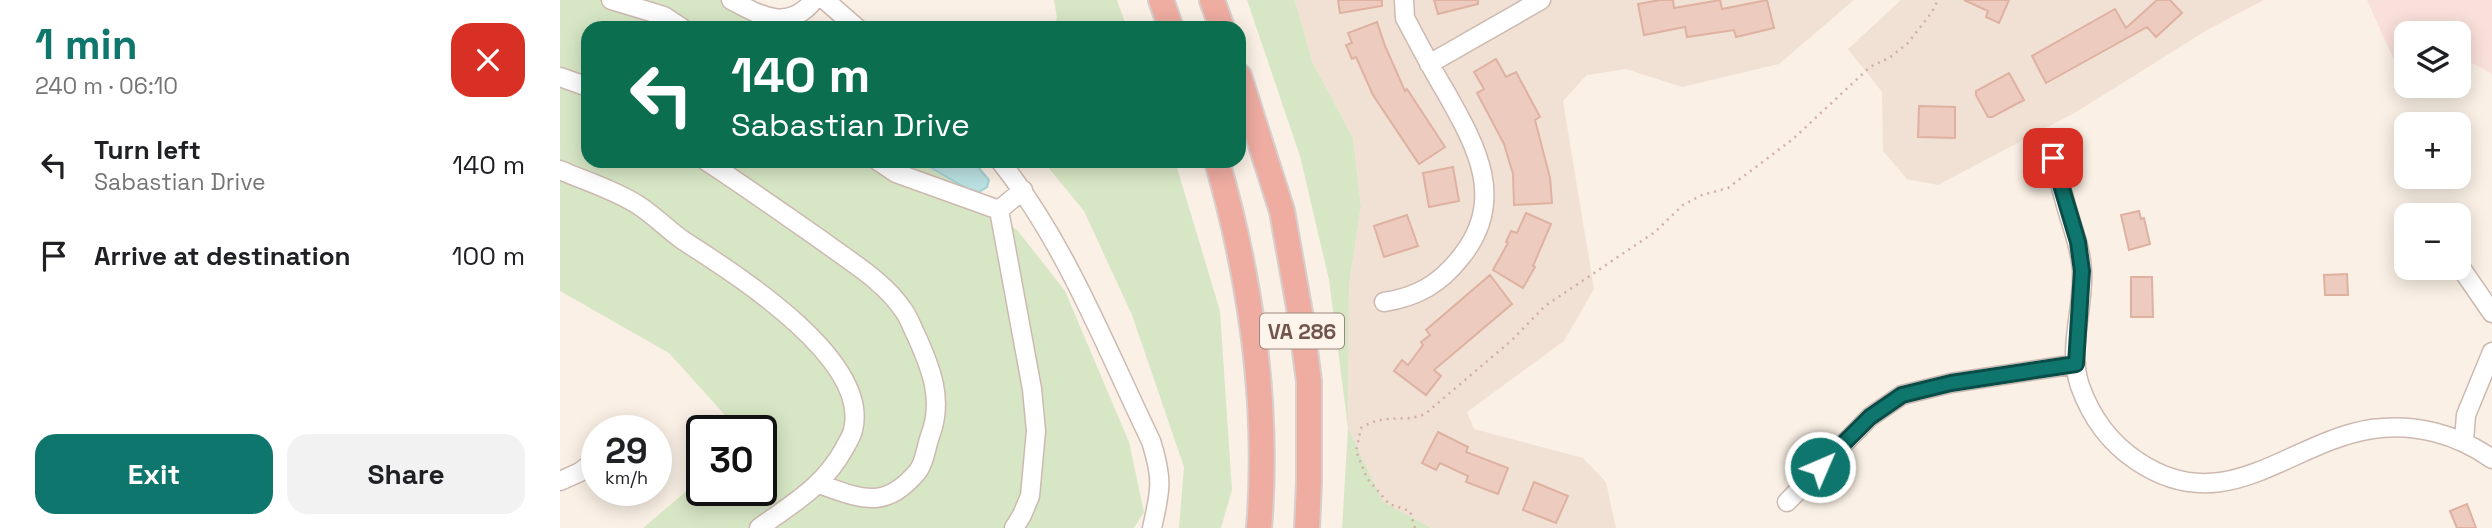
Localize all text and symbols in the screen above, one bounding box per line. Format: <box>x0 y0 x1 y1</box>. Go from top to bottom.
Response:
text: 1 min <box>35 18 138 71</box>
map controls <box>2394 21 2471 280</box>
button: layers <box>2394 21 2471 98</box>
button: close <box>451 23 525 97</box>
text: 140 m <box>731 44 870 106</box>
icon: left <box>616 49 707 140</box>
text: 240 m · 06:10 <box>35 71 178 101</box>
text: Sabastian Drive <box>731 105 970 145</box>
button: + <box>2394 112 2471 189</box>
pin <box>2023 128 2083 188</box>
text: Turn left <box>94 133 201 167</box>
icon: arrive <box>2034 139 2072 177</box>
icon: left <box>35 146 73 184</box>
text: 140 m <box>452 148 525 182</box>
text: Sabastian Drive <box>94 167 266 197</box>
button: − <box>2394 203 2471 280</box>
icon: arrive <box>35 237 73 275</box>
text: Arrive at destination <box>94 239 351 273</box>
text: 100 m <box>452 239 525 273</box>
road number: VA 286 <box>1260 314 1344 348</box>
speed limit sign: 30 <box>686 415 777 506</box>
text: 29 <box>605 429 648 473</box>
position arrow <box>1783 430 1857 504</box>
button: Exit <box>35 434 273 514</box>
button: Share <box>287 434 525 514</box>
text: km/h <box>605 466 648 489</box>

